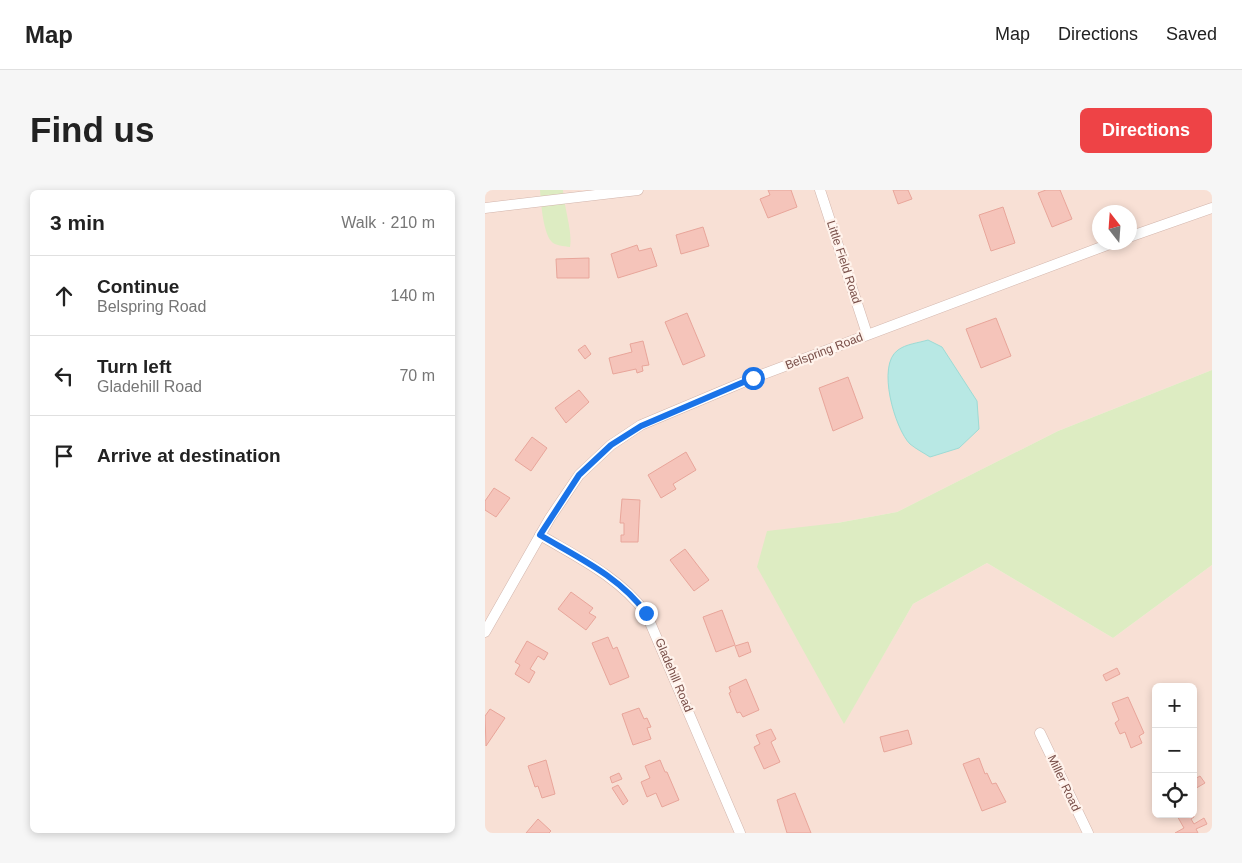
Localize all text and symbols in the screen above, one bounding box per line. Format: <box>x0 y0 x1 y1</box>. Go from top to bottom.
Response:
text: Map <box>25 21 73 48</box>
text: Map <box>995 24 1030 44</box>
text: Directions <box>1058 24 1138 44</box>
text: Saved <box>1166 24 1217 44</box>
button: Directions <box>1080 108 1212 153</box>
text: Find us <box>30 110 154 149</box>
north arrow <box>1092 205 1137 250</box>
text: 3 min <box>50 211 105 234</box>
text: Walk · 210 m <box>341 214 435 231</box>
street label: Little Field Road <box>824 219 864 305</box>
text: Continue <box>97 276 179 297</box>
icon: ahead <box>50 282 78 310</box>
text: 140 m <box>391 287 435 304</box>
text: Belspring Road <box>97 298 206 315</box>
street label: Belspring Road <box>783 330 865 372</box>
text: Turn left <box>97 356 172 377</box>
icon: left <box>50 362 78 390</box>
text: 70 m <box>399 367 435 384</box>
route start <box>742 367 765 390</box>
text: Gladehill Road <box>97 378 202 395</box>
icon: arrive <box>50 442 78 470</box>
text: Arrive at destination <box>97 445 281 466</box>
route end <box>635 602 658 625</box>
street label: Gladehill Road <box>652 636 696 714</box>
map controls <box>1152 683 1197 818</box>
button: + <box>1152 683 1197 728</box>
button: − <box>1152 728 1197 773</box>
street label: Miller Road <box>1045 753 1083 813</box>
button: locate <box>1152 773 1197 818</box>

